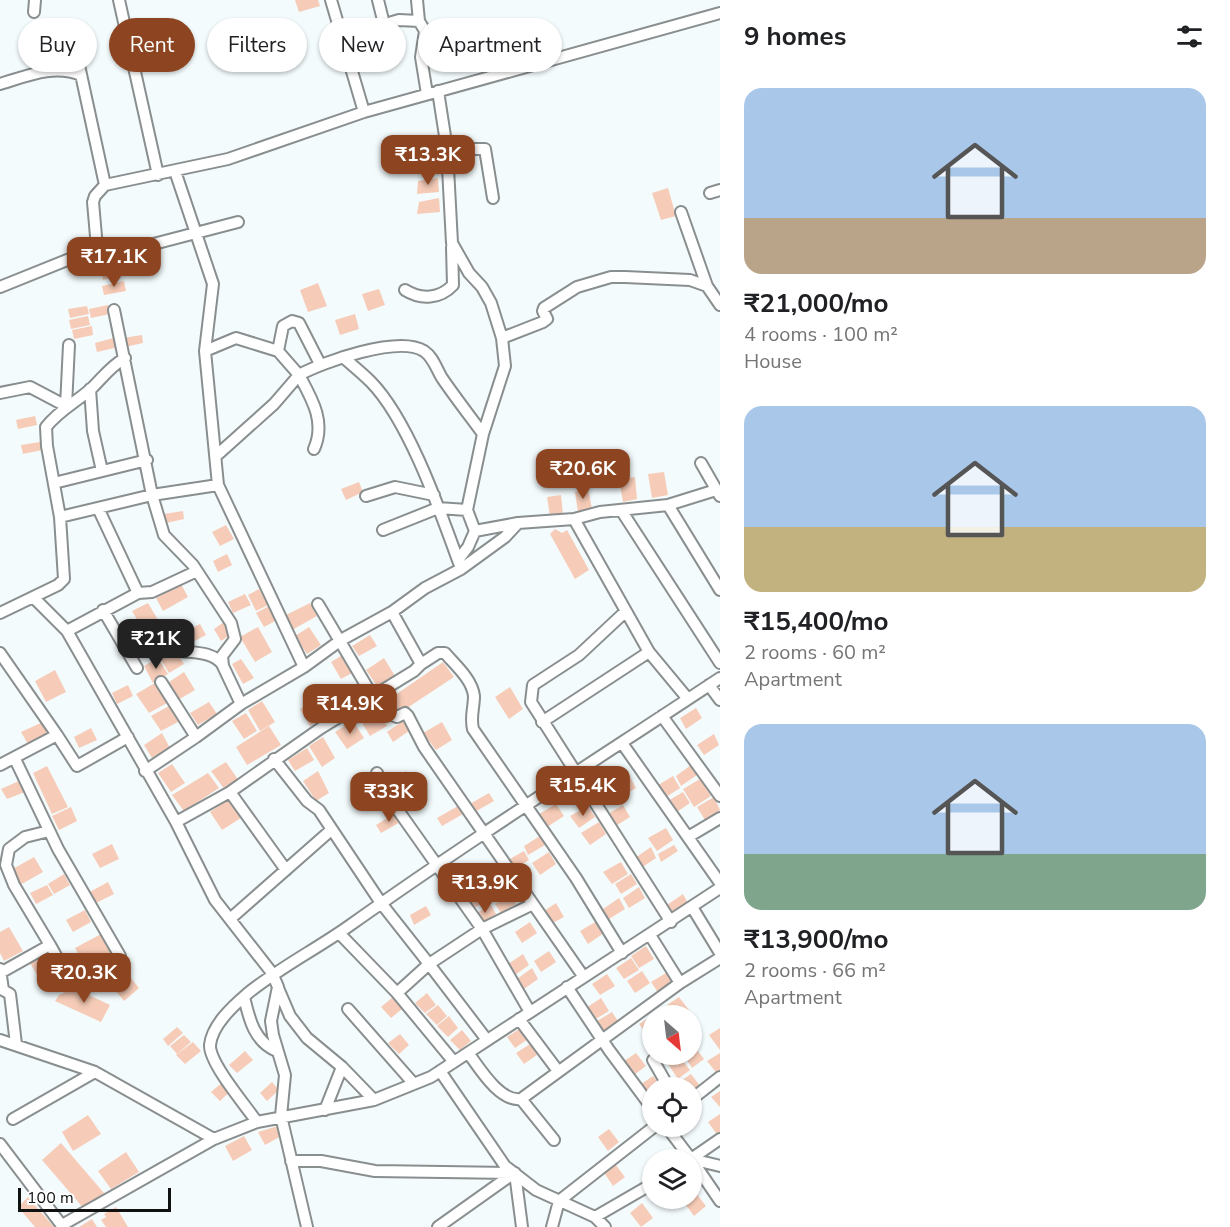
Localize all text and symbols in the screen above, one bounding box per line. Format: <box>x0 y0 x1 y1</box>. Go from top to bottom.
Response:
chip: Buy <box>18 18 97 72</box>
chip: Rent <box>109 18 195 72</box>
chip: Filters <box>207 18 307 72</box>
chip: New <box>319 18 406 72</box>
chip: Apartment <box>418 18 562 72</box>
text: 9 homes <box>744 19 846 54</box>
icon: filters <box>1173 20 1206 53</box>
icon: home <box>921 127 1029 235</box>
pin: ₹13.3K <box>379 135 477 186</box>
text: ₹13.3K <box>395 141 461 168</box>
pin: ₹17.1K <box>65 237 163 288</box>
text: ₹17.1K <box>81 243 147 270</box>
text: ₹21,000/mo <box>744 286 888 321</box>
text: 4 rooms · 100 m² <box>744 321 898 348</box>
text: House <box>744 348 802 375</box>
icon: home <box>921 445 1029 553</box>
pin: ₹20.6K <box>534 449 632 500</box>
text: ₹20.6K <box>550 455 616 482</box>
text: ₹15,400/mo <box>744 604 888 639</box>
pin: ₹21K <box>120 619 192 670</box>
text: ₹21K <box>131 625 181 652</box>
text: 2 rooms · 60 m² <box>744 639 886 666</box>
text: Apartment <box>744 666 842 693</box>
pin: ₹14.9K <box>301 684 399 735</box>
text: ₹14.9K <box>317 690 383 717</box>
icon: home <box>921 763 1029 871</box>
pin: ₹15.4K <box>534 766 632 817</box>
pin: ₹33K <box>353 772 425 823</box>
text: ₹15.4K <box>550 772 616 799</box>
text: ₹33K <box>364 778 414 805</box>
pin: ₹13.9K <box>436 863 534 914</box>
text: ₹13.9K <box>452 869 518 896</box>
text: ₹13,900/mo <box>744 922 888 957</box>
pin: ₹20.3K <box>35 953 133 1004</box>
text: 2 rooms · 66 m² <box>744 957 886 984</box>
text: ₹20.3K <box>51 959 117 986</box>
text: Apartment <box>744 984 842 1011</box>
north arrow <box>642 1005 702 1065</box>
map controls <box>642 1005 702 1209</box>
button: locate <box>642 1077 702 1137</box>
button: layers <box>642 1149 702 1209</box>
scale bar <box>18 1185 171 1212</box>
text: 100 m <box>27 1187 74 1209</box>

